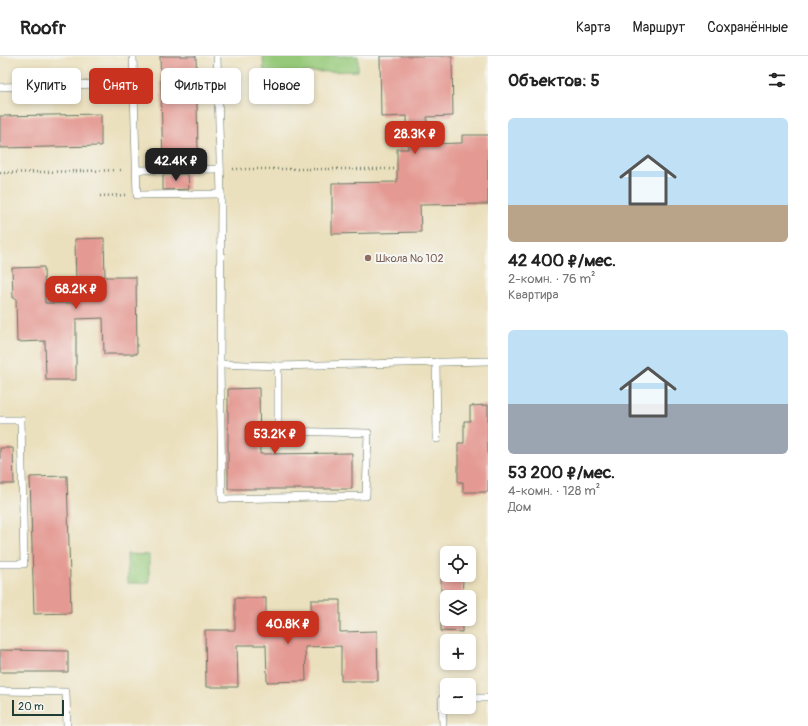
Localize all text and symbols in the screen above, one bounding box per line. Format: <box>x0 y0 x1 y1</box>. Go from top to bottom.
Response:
text: Roofr <box>20 16 66 40</box>
text: Карта <box>576 19 611 36</box>
text: Маршрут <box>633 19 685 36</box>
text: Сохранённые <box>707 19 788 36</box>
chip: Купить <box>12 68 81 104</box>
chip: Снять <box>89 68 153 104</box>
chip: Фильтры <box>161 68 241 104</box>
chip: Новое <box>249 68 314 104</box>
icon: filters <box>766 69 788 91</box>
text: Объектов: 5 <box>508 70 600 91</box>
pin: 28.3K ₽ <box>378 121 452 155</box>
text: 28.3K ₽ <box>394 126 436 142</box>
icon: home <box>612 144 684 216</box>
pin: 42.4K ₽ <box>139 148 213 182</box>
text: 42.4K ₽ <box>154 153 198 169</box>
text: 42 400 ₽/мес. <box>508 250 616 271</box>
place label: Школа № 102 <box>376 252 444 265</box>
marker: Школа № 102 <box>363 253 373 263</box>
text: 2-комн. · 76 m² <box>508 271 596 287</box>
pin: 68.2K ₽ <box>39 276 113 310</box>
text: 68.2K ₽ <box>55 281 97 297</box>
text: Квартира <box>508 287 559 303</box>
icon: home <box>612 356 684 428</box>
pin: 53.2K ₽ <box>238 421 312 455</box>
text: 53.2K ₽ <box>254 426 296 442</box>
text: 53 200 ₽/мес. <box>508 462 615 483</box>
text: 4-комн. · 128 m² <box>508 483 600 499</box>
text: Дом <box>508 499 531 515</box>
map controls <box>440 546 476 714</box>
button: locate <box>440 546 476 582</box>
button: layers <box>440 590 476 626</box>
pin: 40.8K ₽ <box>251 611 325 645</box>
text: 40.8K ₽ <box>266 616 310 632</box>
button: + <box>440 634 476 670</box>
button: − <box>440 678 476 714</box>
scale bar <box>12 698 64 717</box>
text: 20 m <box>18 700 44 713</box>

